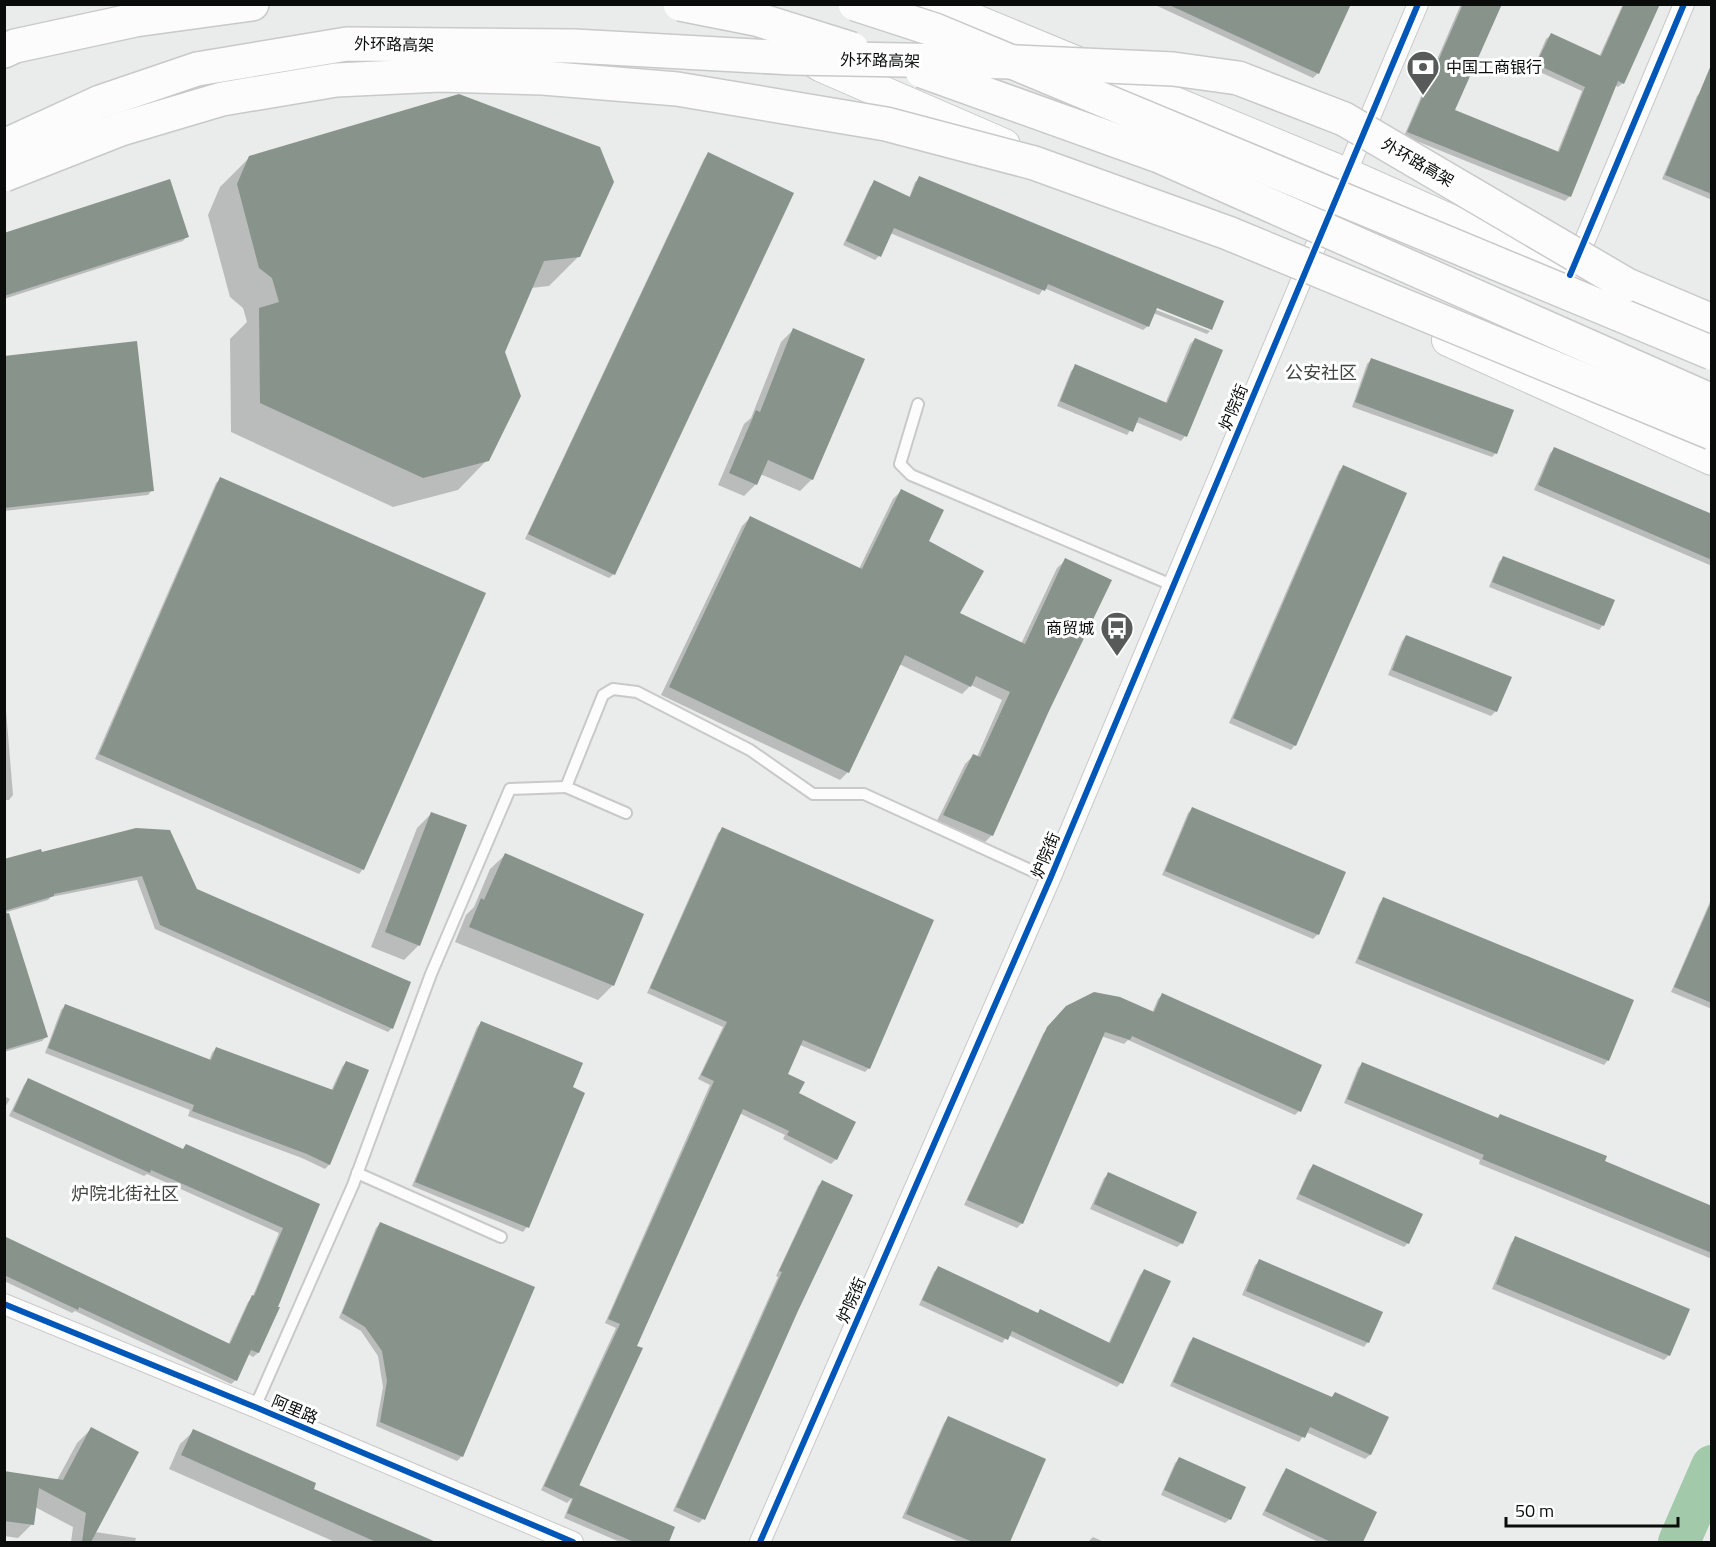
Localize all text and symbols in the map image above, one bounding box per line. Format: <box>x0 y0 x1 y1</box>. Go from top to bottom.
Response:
street label: 外环路高架 <box>354 31 434 57</box>
street label: 外环路高架 <box>840 47 920 73</box>
bank icon: 中国工商银行 <box>1405 49 1441 96</box>
place label: 中国工商银行 <box>1446 55 1542 79</box>
street label: 外环路高架 <box>1377 132 1459 192</box>
district label: 公安社区 <box>1285 359 1357 386</box>
street label: 炉院街 <box>1213 380 1253 434</box>
bus stop icon: 商贸城 <box>1099 610 1135 657</box>
place label: 商贸城 <box>1046 616 1094 640</box>
street label: 炉院街 <box>1025 828 1065 882</box>
district label: 炉院北街社区 <box>71 1180 179 1207</box>
street label: 炉院街 <box>830 1273 872 1327</box>
street label: 阿里路 <box>268 1389 322 1429</box>
scale bar <box>1506 1490 1678 1528</box>
text: 50 m <box>1515 1497 1554 1524</box>

